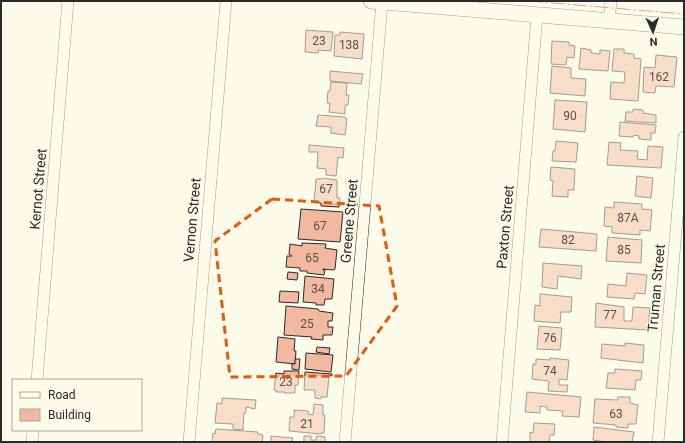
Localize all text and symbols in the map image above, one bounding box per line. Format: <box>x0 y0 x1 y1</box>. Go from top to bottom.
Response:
north arrow <box>633 12 673 52</box>
house number: 23 <box>312 34 326 48</box>
text: N <box>649 35 658 48</box>
house number: 138 <box>339 38 359 52</box>
house number: 162 <box>649 70 669 84</box>
house number: 90 <box>563 109 577 123</box>
street label: Kernot Street <box>26 147 50 230</box>
street label: Vernon Street <box>180 177 204 263</box>
street label: Greene Street <box>337 178 361 264</box>
house number: 67 <box>319 182 333 196</box>
street label: Paxton Street <box>493 184 517 269</box>
house number: 87A <box>617 211 639 225</box>
house number: 67 <box>313 219 327 233</box>
house number: 82 <box>561 233 575 247</box>
house number: 85 <box>617 243 631 257</box>
street label: Truman Street <box>644 243 668 333</box>
house number: 65 <box>305 251 319 265</box>
house number: 34 <box>311 282 325 296</box>
house number: 77 <box>603 308 617 322</box>
house number: 25 <box>300 317 314 331</box>
house number: 76 <box>543 331 557 345</box>
house number: 74 <box>543 364 557 378</box>
house number: 23 <box>279 375 293 389</box>
legend <box>12 379 142 431</box>
text: Road <box>48 388 76 402</box>
house number: 63 <box>609 407 623 421</box>
text: Building <box>48 408 91 422</box>
house number: 21 <box>300 417 314 431</box>

